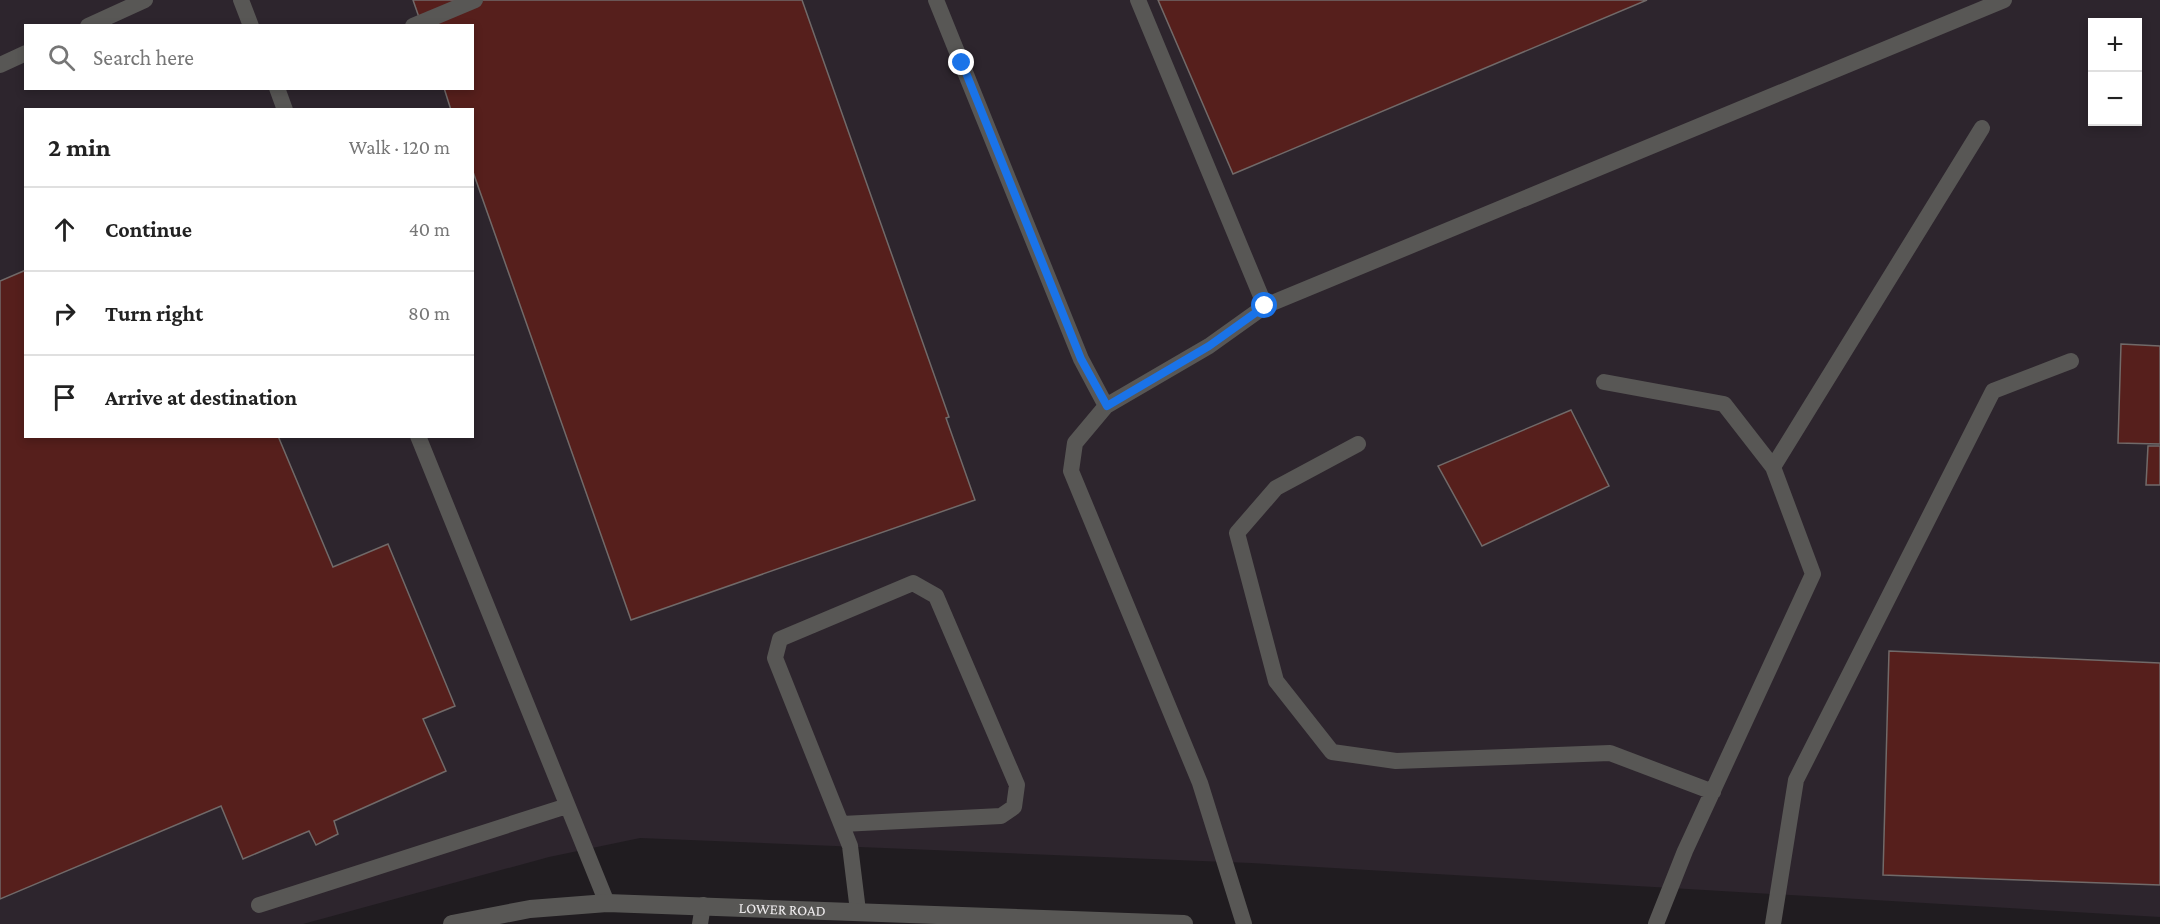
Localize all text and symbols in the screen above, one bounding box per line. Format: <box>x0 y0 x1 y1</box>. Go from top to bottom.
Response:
map controls <box>2088 18 2142 126</box>
button: + <box>2088 18 2142 72</box>
search box <box>24 24 474 90</box>
icon: search <box>45 41 78 74</box>
text: Search here <box>93 45 194 70</box>
route end <box>948 49 974 75</box>
button: − <box>2088 72 2142 126</box>
text: 2 min <box>48 133 111 162</box>
text: Walk · 120 m <box>349 136 450 158</box>
icon: ahead <box>48 213 81 246</box>
text: Continue <box>105 217 192 242</box>
text: 40 m <box>409 218 450 240</box>
route start <box>1251 292 1277 318</box>
icon: right <box>48 297 81 330</box>
text: Turn right <box>105 301 203 326</box>
text: 80 m <box>408 302 450 324</box>
icon: arrive <box>48 381 81 414</box>
text: Arrive at destination <box>105 385 297 410</box>
street label: LOWER ROAD <box>738 900 826 919</box>

